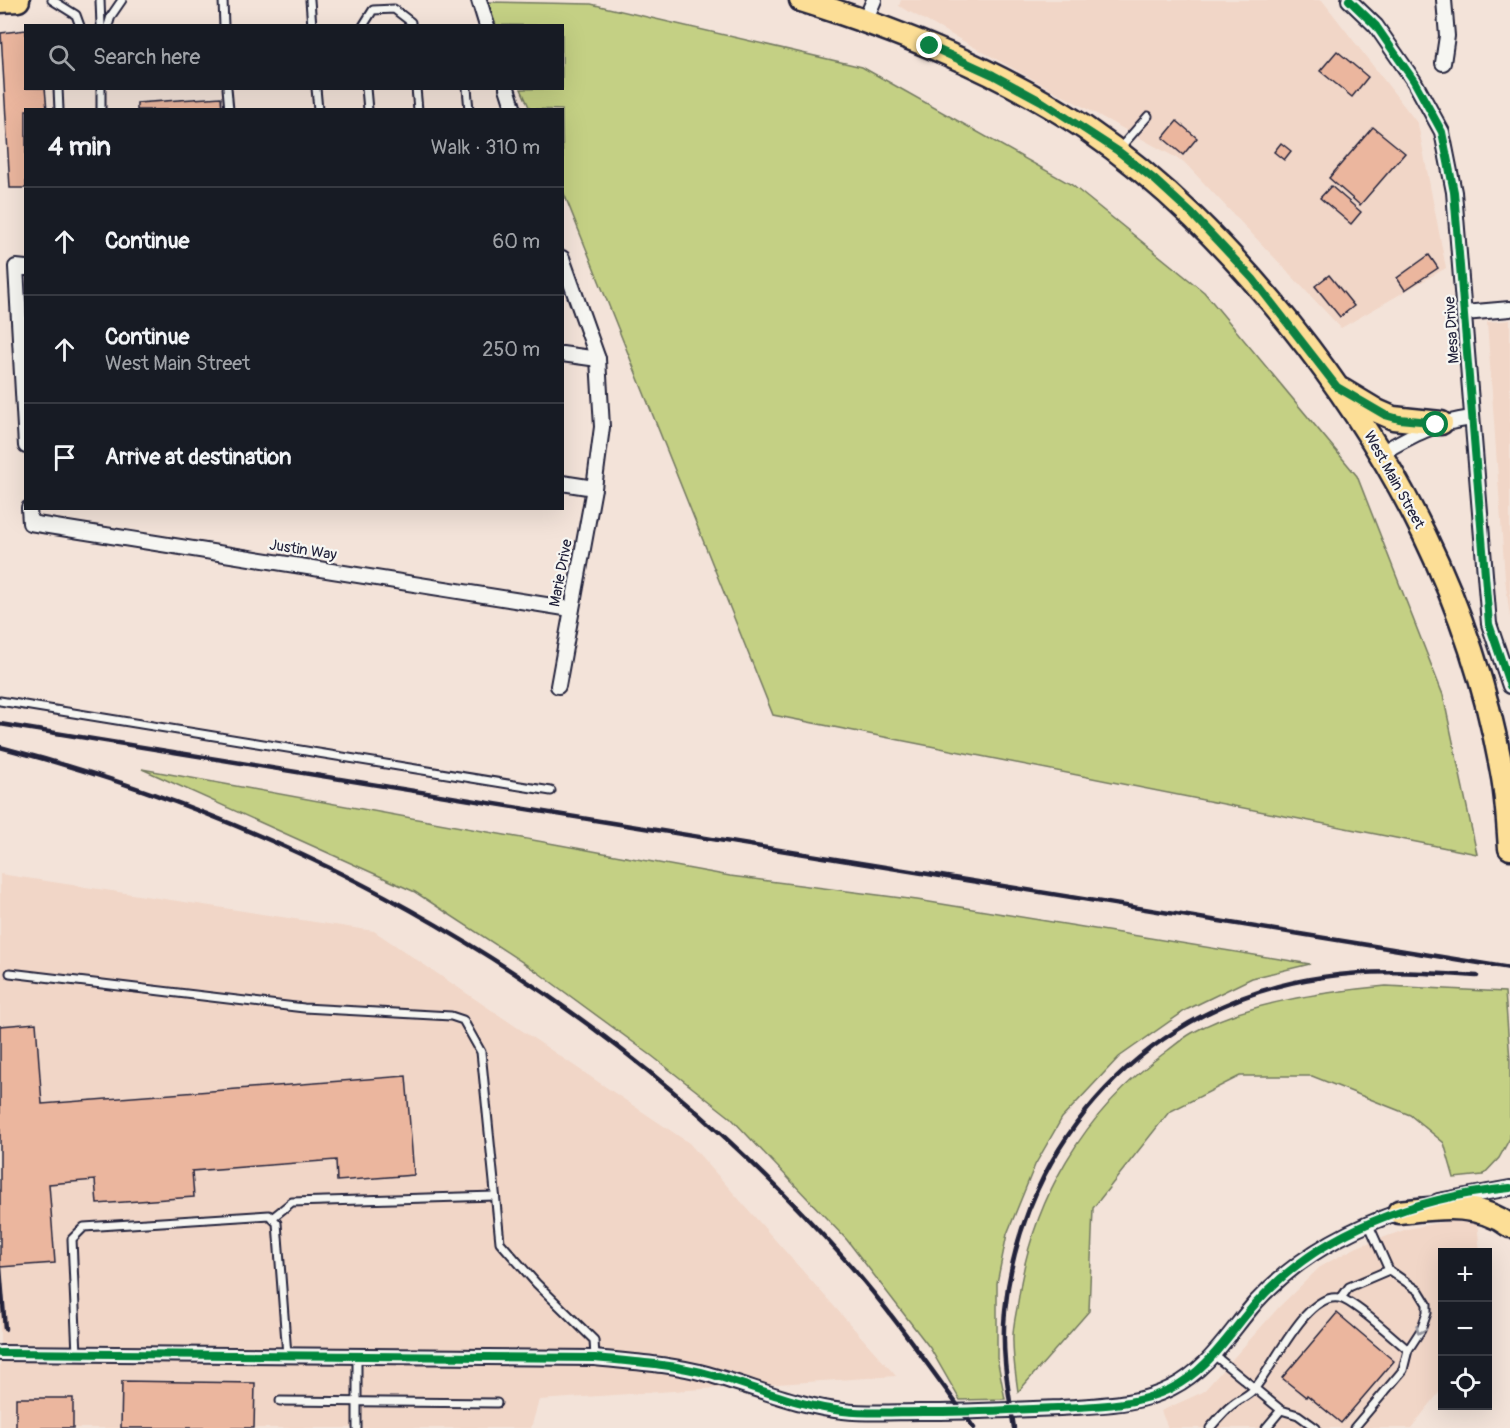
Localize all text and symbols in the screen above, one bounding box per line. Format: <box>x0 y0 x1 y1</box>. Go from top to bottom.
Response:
search box <box>24 24 564 90</box>
route end <box>916 32 942 58</box>
icon: search <box>45 41 78 74</box>
text: Search here <box>93 43 200 71</box>
text: 4 min <box>48 131 111 163</box>
text: Walk · 310 m <box>431 135 540 160</box>
icon: ahead <box>48 225 81 258</box>
text: Continue <box>105 227 189 255</box>
text: 60 m <box>493 229 540 254</box>
street label: Mesa Drive <box>1440 295 1464 364</box>
text: Continue <box>105 323 189 351</box>
icon: ahead <box>48 333 81 366</box>
text: 250 m <box>482 337 540 362</box>
text: West Main Street <box>105 351 250 376</box>
route start <box>1422 411 1448 437</box>
street label: West Main Street <box>1359 428 1429 533</box>
icon: arrive <box>48 441 81 474</box>
text: Arrive at destination <box>105 443 291 471</box>
street label: Justin Way <box>268 535 339 565</box>
street label: Marie Drive <box>545 537 577 608</box>
map controls <box>1438 1248 1492 1410</box>
button: + <box>1438 1248 1492 1302</box>
button: − <box>1438 1302 1492 1356</box>
one-way arrow <box>1415 1323 1427 1334</box>
button: locate <box>1438 1356 1492 1410</box>

